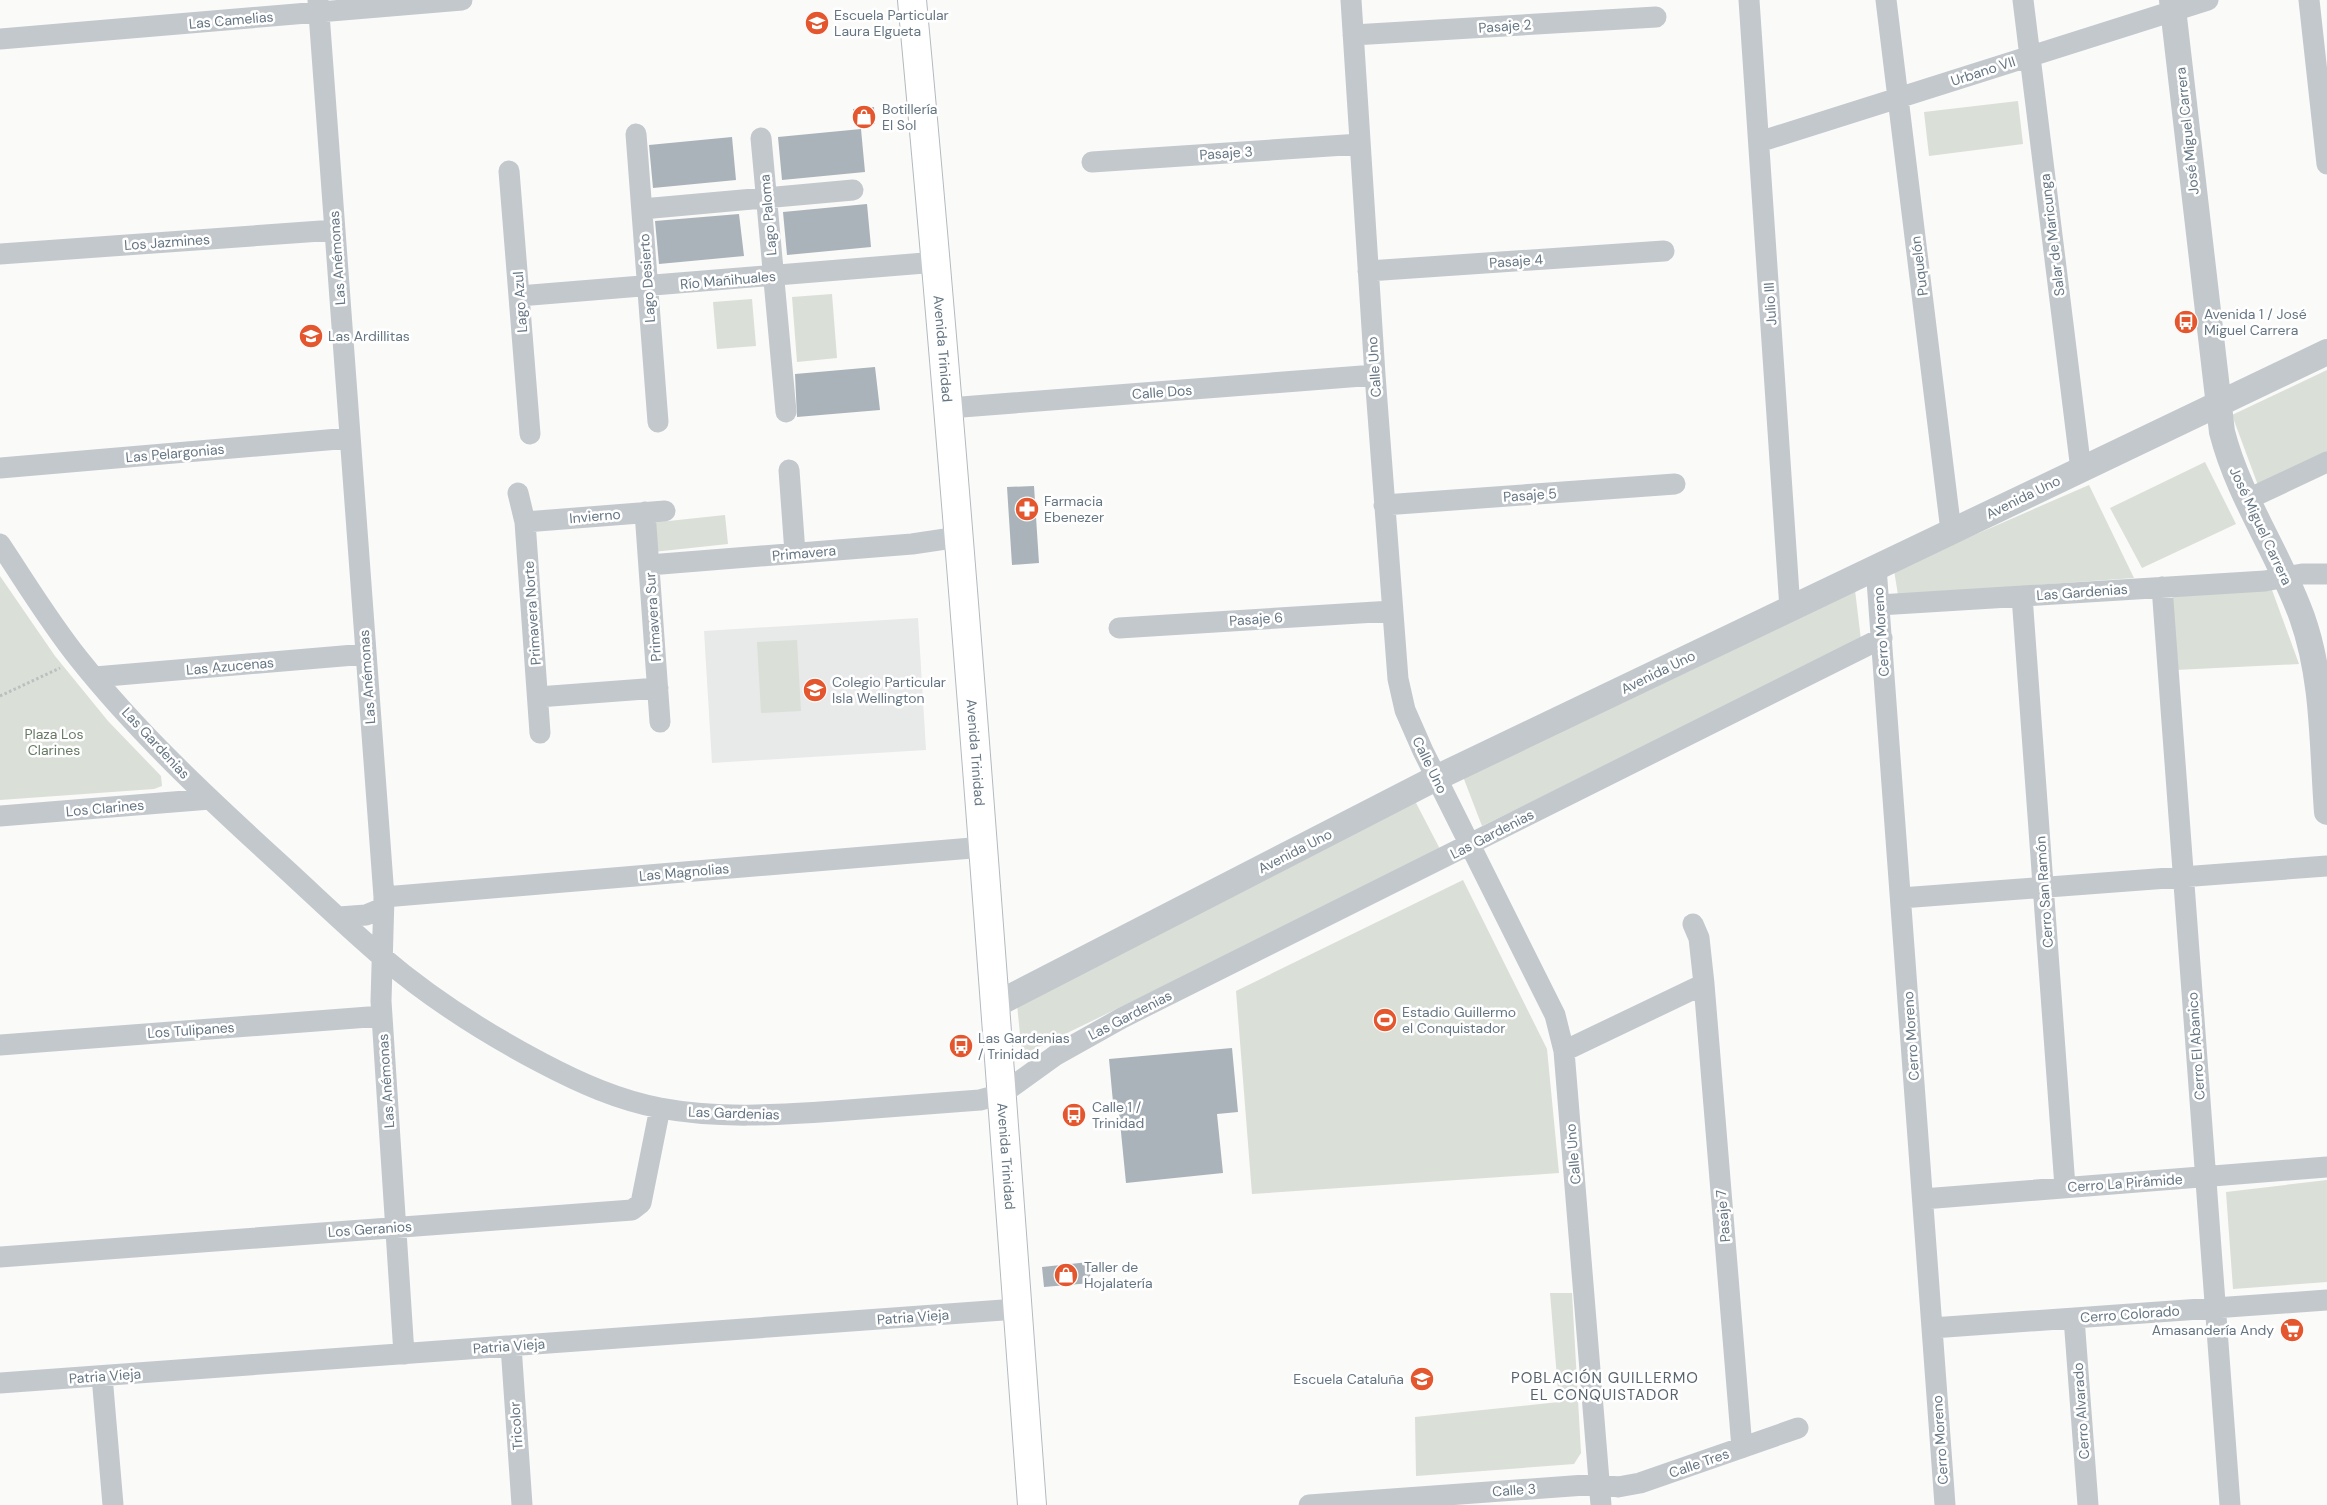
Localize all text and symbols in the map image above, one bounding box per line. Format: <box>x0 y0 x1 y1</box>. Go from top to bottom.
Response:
place label: Escuela Particular Laura Elgueta <box>834 6 949 40</box>
street label: Las Camelias <box>188 7 274 33</box>
school or university icon: Escuela Particular Laura Elgueta <box>804 10 830 36</box>
street label: Pasaje 2 <box>1478 15 1532 37</box>
street label: Urbano VII <box>1948 52 2018 90</box>
street label: José Miguel Carrera <box>2171 66 2203 196</box>
place label: Botillería El Sol <box>882 100 937 134</box>
shop icon: Botillería El Sol <box>851 104 877 130</box>
street label: Pasaje 3 <box>1199 142 1253 164</box>
street label: Salar de Maricunga <box>2036 173 2068 297</box>
street label: Lago Paloma <box>755 174 781 256</box>
street label: Las Anémonas <box>325 210 349 306</box>
street label: Los Jazmines <box>123 230 211 254</box>
street label: Lago Desierto <box>635 233 659 323</box>
street label: Puquelón <box>1906 235 1932 297</box>
street label: Pasaje 4 <box>1489 250 1544 272</box>
street label: Río Mañihuales <box>679 267 777 293</box>
street label: Lago Azul <box>509 271 531 333</box>
street label: Julio III <box>1760 282 1780 326</box>
street label: Avenida Trinidad <box>930 294 957 403</box>
place label: Avenida 1 / José Miguel Carrera <box>2204 305 2307 339</box>
bus stop icon: Avenida 1 / José Miguel Carrera <box>2173 309 2199 335</box>
school or university icon: Las Ardillitas <box>298 323 324 349</box>
place label: Las Ardillitas <box>328 327 410 345</box>
street label: Calle Uno <box>1363 336 1385 398</box>
street label: Calle Dos <box>1131 381 1193 403</box>
street label: Las Pelargonias <box>125 440 225 466</box>
street label: José Miguel Carrera <box>2226 464 2296 588</box>
street label: Avenida Uno <box>1983 471 2063 523</box>
street label: Pasaje 5 <box>1503 484 1557 506</box>
place label: Farmacia Ebenezer <box>1044 492 1104 526</box>
pharmacy icon: Farmacia Ebenezer <box>1014 496 1040 522</box>
street label: Invierno <box>569 505 621 527</box>
street label: Primavera <box>771 541 837 565</box>
street label: Primavera Norte <box>519 560 545 666</box>
street label: Primavera Sur <box>641 572 665 662</box>
street label: Las Gardenias <box>2036 580 2128 604</box>
street label: Cerro Moreno <box>1869 587 1893 677</box>
street label: Pasaje 6 <box>1228 608 1284 630</box>
street label: Las Anémonas <box>355 629 379 725</box>
street label: Avenida Uno <box>1618 646 1698 698</box>
street label: Las Azucenas <box>185 653 275 679</box>
place label: Colegio Particular Isla Wellington <box>832 673 946 707</box>
school or university icon: Colegio Particular Isla Wellington <box>802 677 828 703</box>
street label: Avenida Trinidad <box>963 698 989 807</box>
street label: Las Gardenias <box>118 703 194 783</box>
park label: Plaza Los Clarines <box>24 725 84 759</box>
street label: Calle Uno <box>1409 734 1451 796</box>
street label: Los Clarines <box>65 796 145 820</box>
street label: Las Gardenias <box>1447 805 1537 863</box>
street label: Avenida Uno <box>1255 825 1335 877</box>
street label: Cerro San Ramón <box>2031 835 2057 949</box>
street label: Las Magnolias <box>638 859 730 885</box>
street label: Las Gardenias <box>1085 986 1175 1044</box>
street label: Cerro Moreno <box>1899 991 1923 1081</box>
street label: Cerro El Abanico <box>2183 991 2209 1101</box>
place label: Estadio Guillermo el Conquistador <box>1402 1003 1516 1037</box>
sports icon: Estadio Guillermo el Conquistador <box>1372 1007 1398 1033</box>
street label: Los Tulipanes <box>147 1018 235 1042</box>
place label: Las Gardenias / Trinidad <box>978 1029 1070 1063</box>
street label: Las Anémonas <box>374 1033 398 1129</box>
bus stop icon: Las Gardenias / Trinidad <box>948 1033 974 1059</box>
place label: Calle 1 / Trinidad <box>1092 1098 1144 1132</box>
street label: Las Gardenias <box>688 1102 780 1124</box>
street label: Avenida Trinidad <box>993 1102 1019 1210</box>
bus stop icon: Calle 1 / Trinidad <box>1061 1102 1087 1128</box>
street label: Calle Uno <box>1561 1123 1585 1185</box>
street label: Cerro La Pirámide <box>2067 1170 2183 1196</box>
street label: Pasaje 7 <box>1712 1189 1734 1243</box>
street label: Los Geranios <box>327 1217 413 1241</box>
place label: Taller de Hojalatería <box>1084 1258 1153 1292</box>
shop icon: Taller de Hojalatería <box>1053 1262 1079 1288</box>
street label: Cerro Colorado <box>2080 1302 2180 1326</box>
street label: Patria Vieja <box>876 1306 950 1328</box>
supermarket icon: Amasandería Andy <box>2279 1317 2305 1343</box>
place label: Amasandería Andy <box>2152 1321 2274 1339</box>
street label: Patria Vieja <box>472 1335 546 1357</box>
street label: Cerro Alvarado <box>2069 1362 2093 1460</box>
street label: Patria Vieja <box>68 1365 142 1387</box>
school or university icon: Escuela Cataluña <box>1409 1366 1435 1392</box>
district label: POBLACIÓN GUILLERMO EL CONQUISTADOR <box>1511 1368 1699 1405</box>
place label: Escuela Cataluña <box>1293 1370 1404 1388</box>
street label: Cerro Moreno <box>1928 1395 1952 1485</box>
street label: Tricolor <box>505 1401 527 1451</box>
street label: Calle Tres <box>1667 1444 1731 1482</box>
street label: Calle 3 <box>1491 1479 1537 1501</box>

